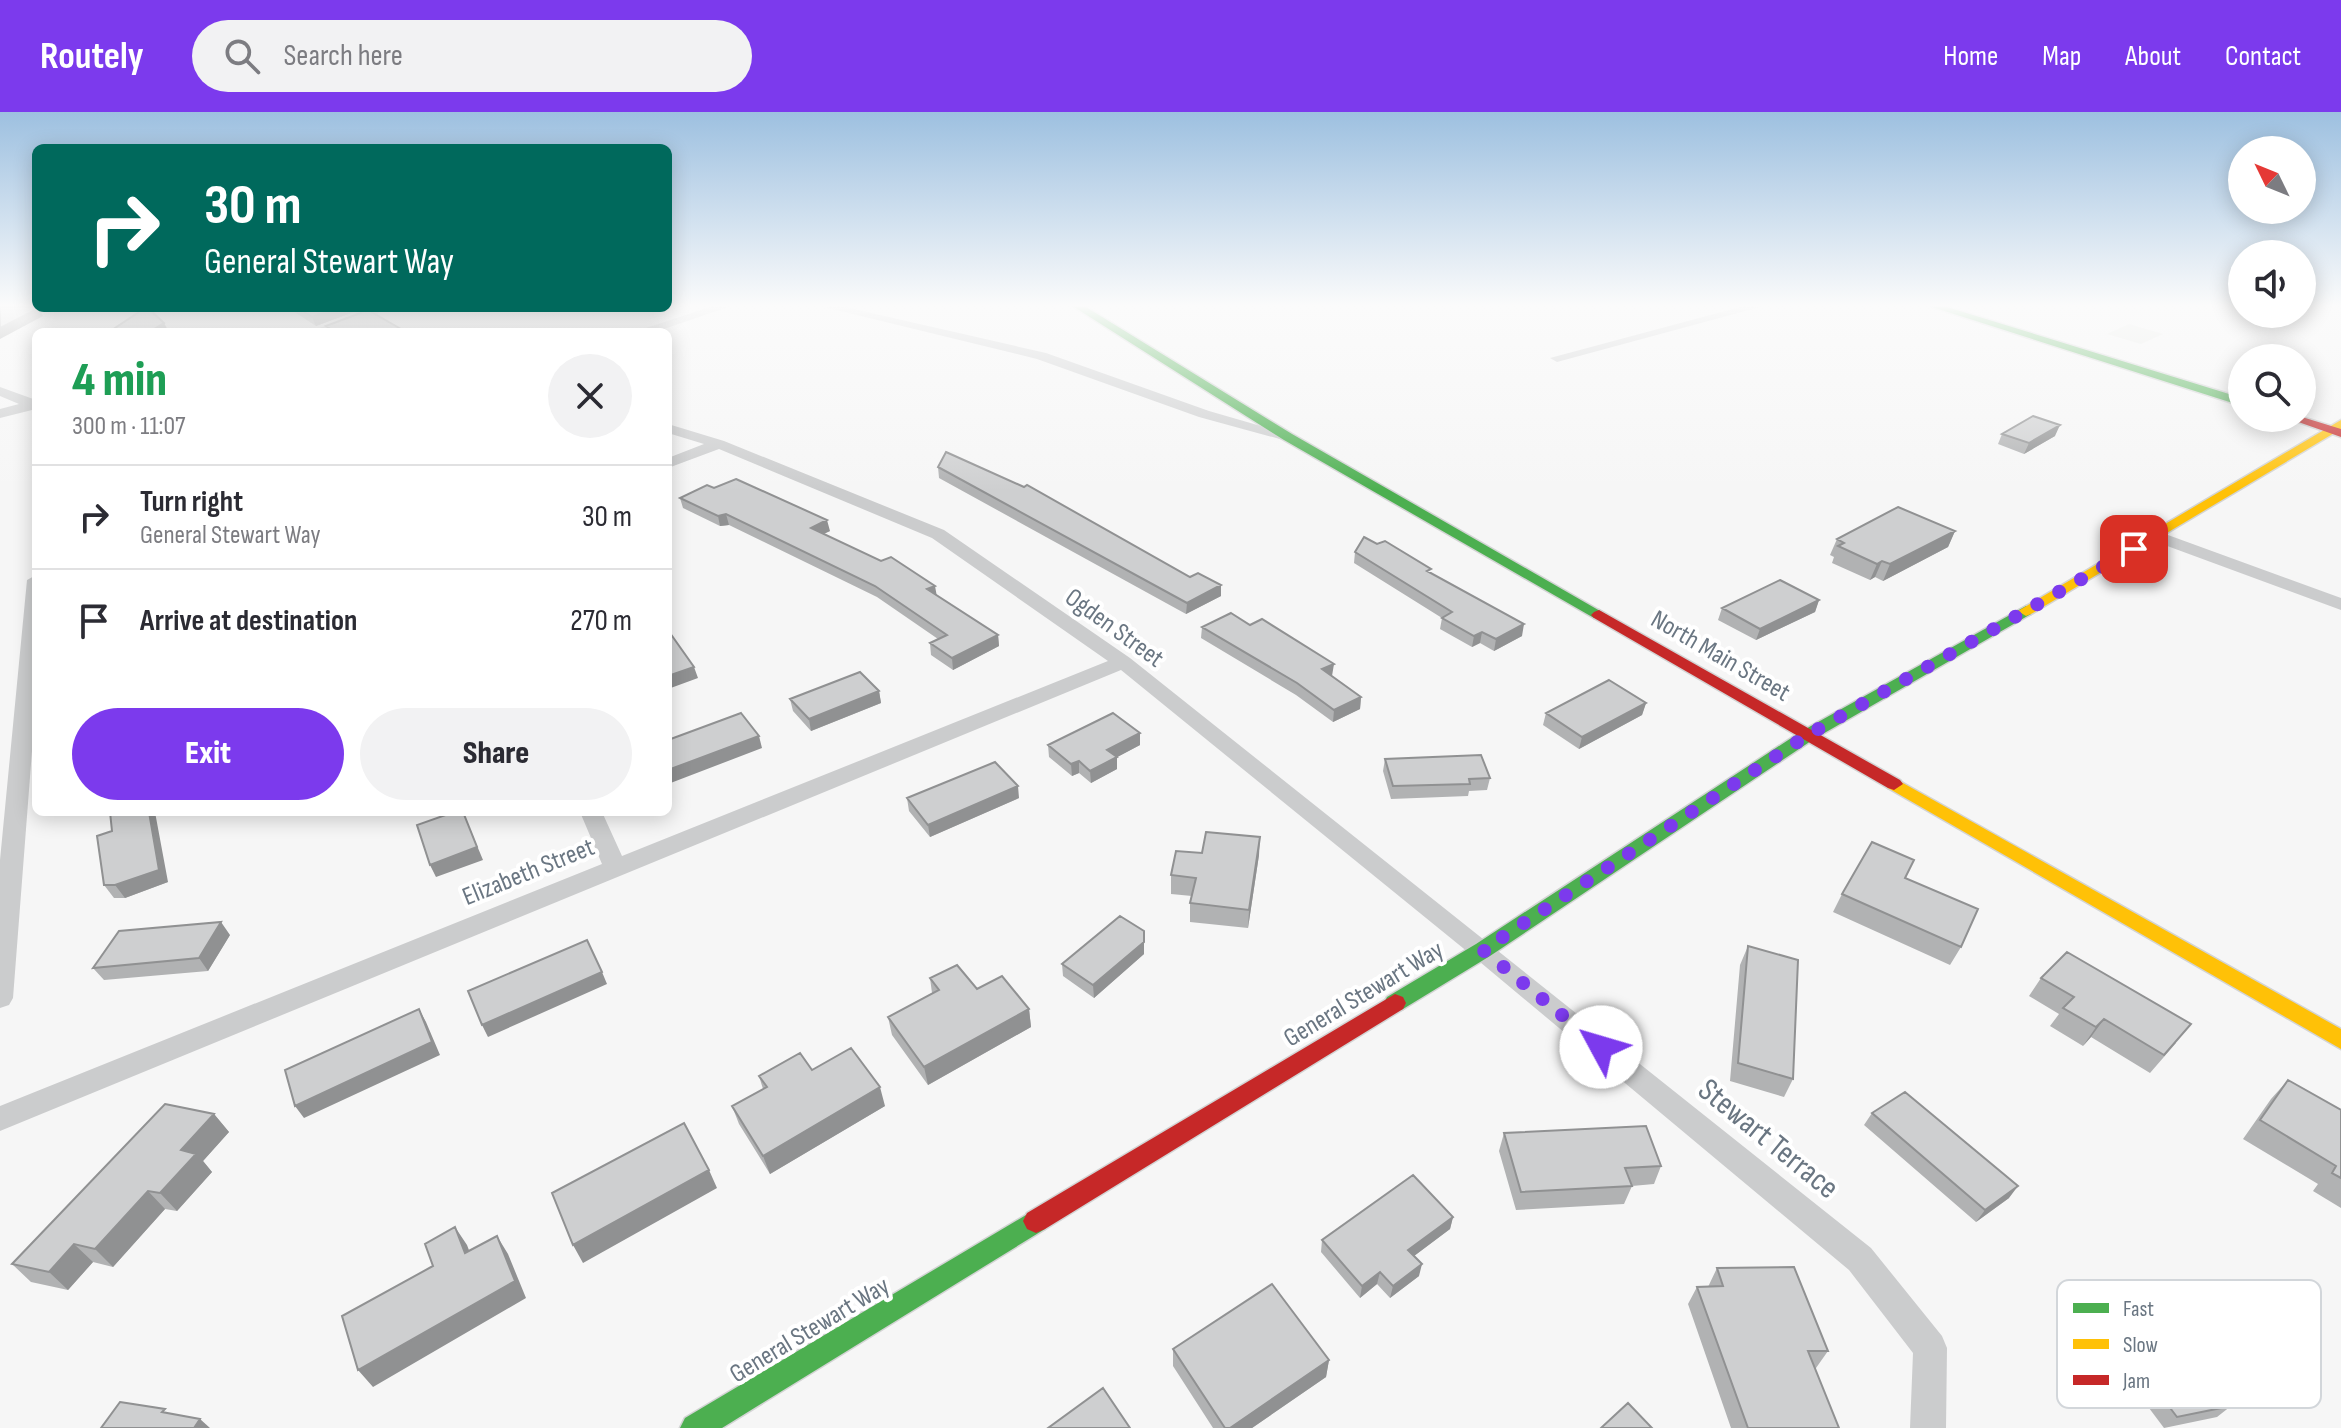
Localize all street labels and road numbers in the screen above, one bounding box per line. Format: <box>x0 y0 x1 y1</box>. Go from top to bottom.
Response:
street label: Ogden Street <box>1059 582 1170 674</box>
street label: North Main Street <box>1645 604 1795 709</box>
street label: Elizabeth Street <box>458 832 599 913</box>
street label: General Stewart Way <box>1278 935 1449 1054</box>
street label: Stewart Terrace <box>1690 1071 1846 1208</box>
street label: General Stewart Way <box>724 1271 895 1390</box>

